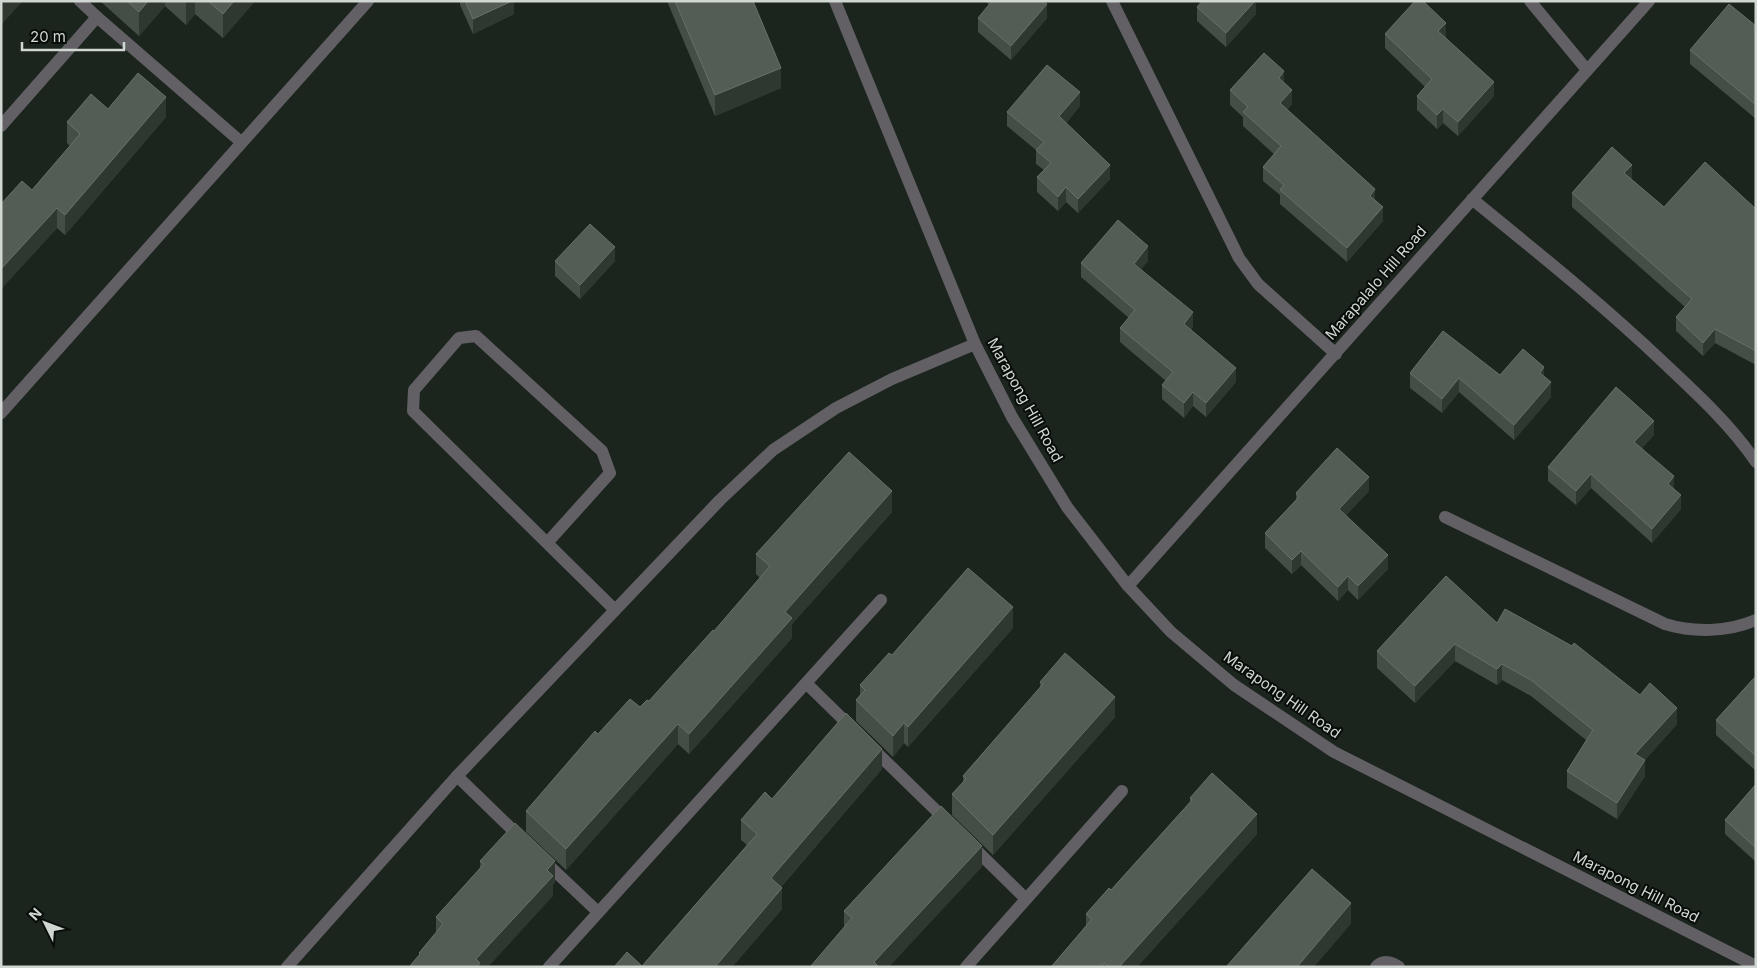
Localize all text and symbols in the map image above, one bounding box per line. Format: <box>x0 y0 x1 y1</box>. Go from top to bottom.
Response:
scale bar <box>22 20 125 52</box>
text: 20 m <box>30 27 66 46</box>
street label: Marapalalo Hill Road <box>1321 222 1430 344</box>
street label: Marapong Hill Road <box>983 334 1067 465</box>
street label: Marapong Hill Road <box>1220 647 1345 742</box>
street label: Marapong Hill Road <box>1570 847 1702 927</box>
north arrow <box>20 898 70 948</box>
text: N <box>25 904 45 924</box>

